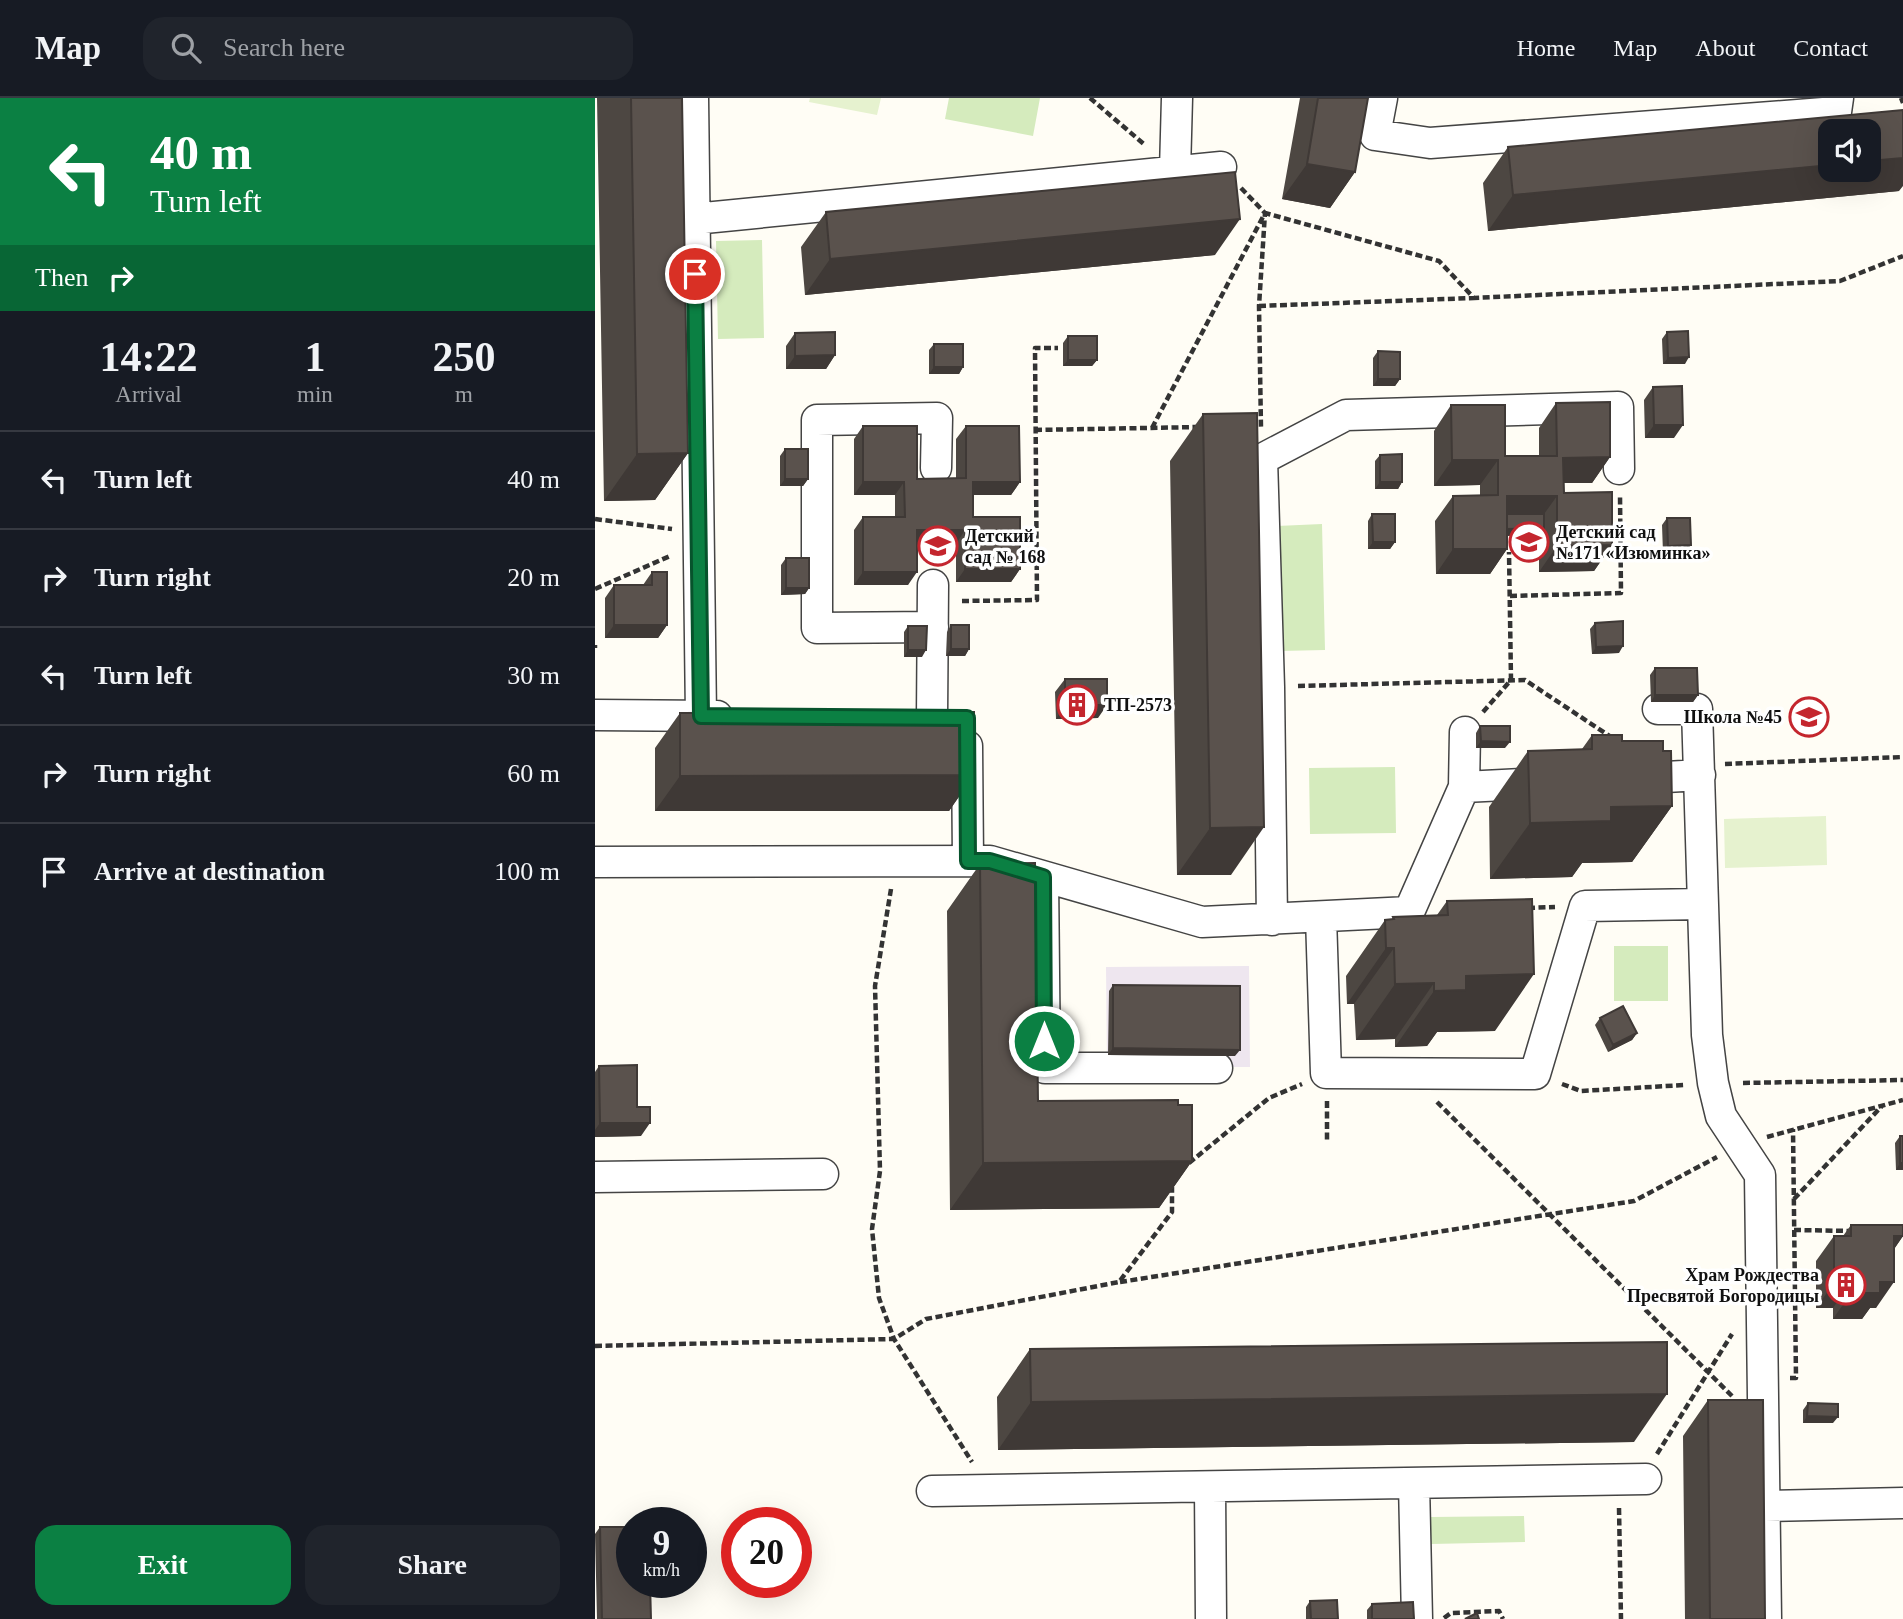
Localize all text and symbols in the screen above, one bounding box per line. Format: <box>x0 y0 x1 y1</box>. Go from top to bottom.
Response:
search box <box>143 17 633 80</box>
icon: search <box>167 29 205 67</box>
text: Map <box>35 30 101 66</box>
text: Search here <box>223 33 345 62</box>
text: Home <box>1517 35 1575 61</box>
text: Map <box>1613 35 1657 61</box>
text: About <box>1695 35 1755 61</box>
text: Contact <box>1793 35 1868 61</box>
map controls <box>1818 119 1881 182</box>
button: sound <box>1818 119 1881 182</box>
text: 40 m <box>150 125 252 180</box>
icon: left <box>35 126 126 217</box>
text: Turn left <box>150 183 262 219</box>
pin <box>665 244 725 304</box>
icon: arrive <box>676 255 714 293</box>
icon: right <box>102 259 140 297</box>
text: Then <box>35 263 88 292</box>
text: 14:22 <box>100 334 198 380</box>
text: 1 <box>304 334 325 380</box>
text: 250 <box>432 334 495 380</box>
text: Arrival <box>115 382 182 407</box>
text: min <box>297 382 333 407</box>
text: m <box>455 382 473 407</box>
icon: left <box>35 461 73 499</box>
text: Turn left <box>94 465 192 494</box>
text: 40 m <box>507 465 560 494</box>
school or university icon: Детский сад №171 «Изюминка» <box>1508 521 1550 563</box>
place label: Детский сад №171 «Изюминка» <box>1556 522 1710 563</box>
school or university icon: Детский сад № 168 <box>917 525 959 567</box>
place label: Детский сад № 168 <box>965 526 1045 567</box>
icon: right <box>35 559 73 597</box>
text: Turn right <box>94 563 211 592</box>
text: 20 m <box>507 563 560 592</box>
icon: left <box>35 657 73 695</box>
text: Turn left <box>94 661 192 690</box>
text: 30 m <box>507 661 560 690</box>
building icon: ТП-2573 <box>1056 684 1098 726</box>
place label: ТП-2573 <box>1104 695 1172 715</box>
school or university icon: Школа №45 <box>1788 696 1830 738</box>
place label: Школа №45 <box>1684 707 1782 727</box>
icon: right <box>35 755 73 793</box>
text: Turn right <box>94 759 211 788</box>
text: 60 m <box>507 759 560 788</box>
icon: arrive <box>35 853 73 891</box>
text: Arrive at destination <box>94 857 325 886</box>
text: 100 m <box>494 857 560 886</box>
position arrow <box>1007 1004 1081 1078</box>
building icon: Храм Рождества Пресвятой Богородицы <box>1825 1264 1867 1306</box>
place label: Храм Рождества Пресвятой Богородицы <box>1627 1265 1819 1306</box>
speed limit sign: 20 <box>721 1507 812 1598</box>
text: 9 <box>653 1524 670 1563</box>
button: Exit <box>35 1525 291 1605</box>
button: Share <box>305 1525 560 1605</box>
text: km/h <box>643 1560 680 1580</box>

